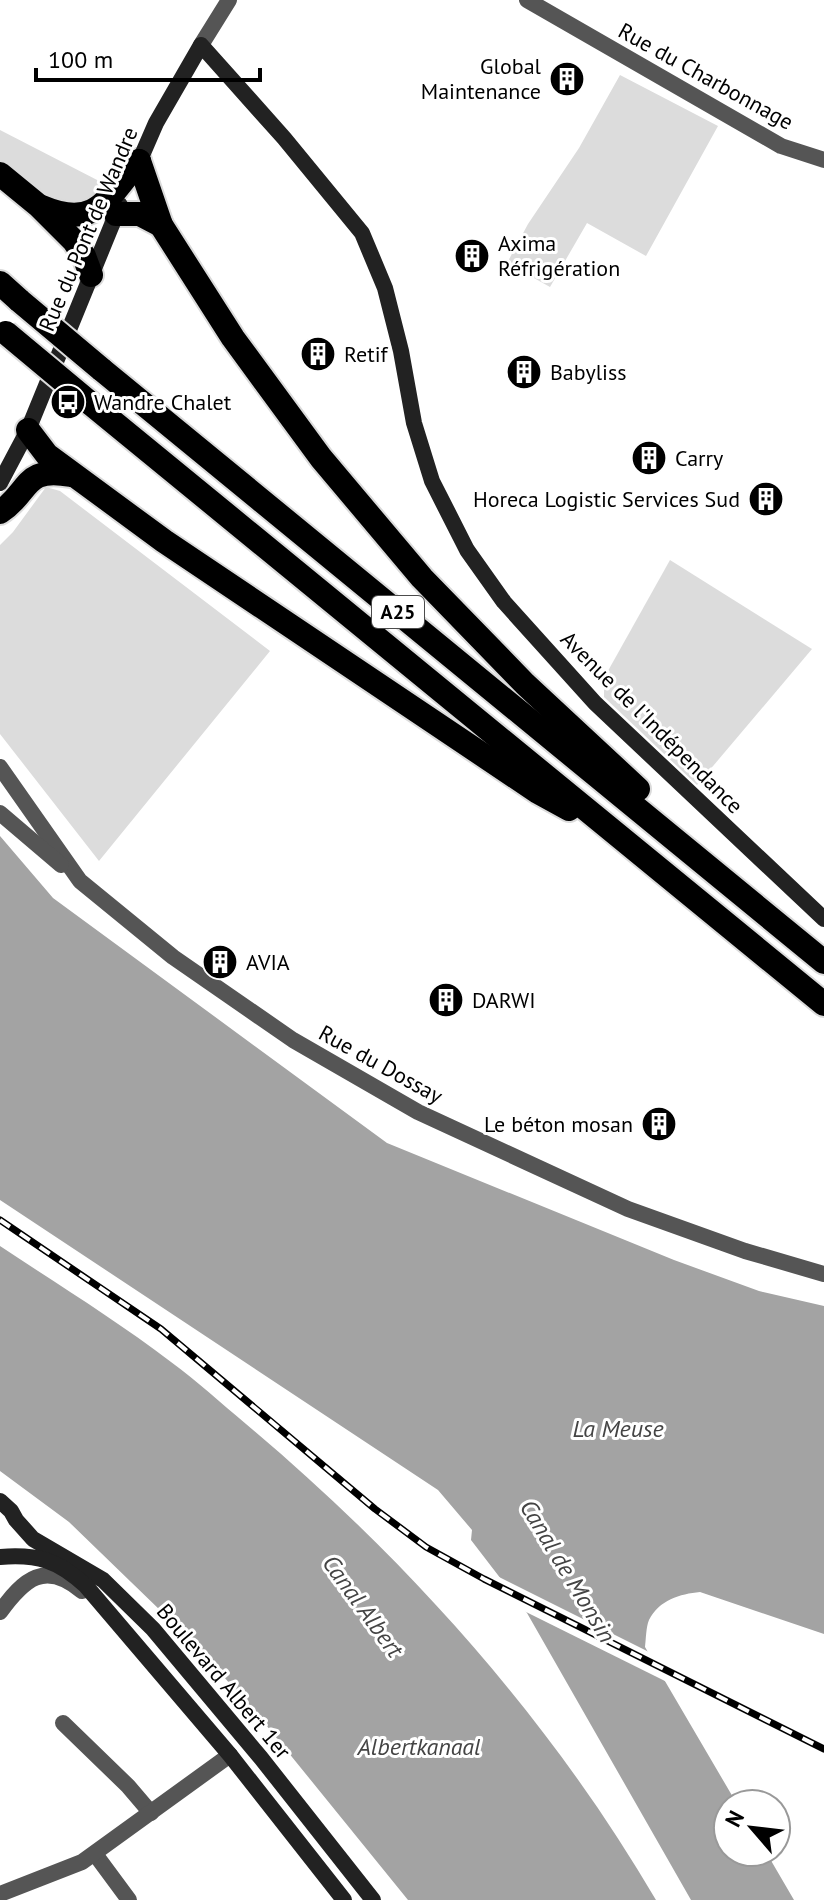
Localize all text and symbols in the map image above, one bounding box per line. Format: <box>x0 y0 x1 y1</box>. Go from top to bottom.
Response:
street label: Rue du Charbonnage <box>614 16 798 136</box>
scale bar <box>36 32 260 82</box>
text: 100 m <box>48 44 113 75</box>
place label: Global Maintenance <box>421 52 542 105</box>
building icon: Global Maintenance <box>548 60 586 98</box>
street label: Rue du Pont de Wandre <box>32 123 144 335</box>
place label: Axima Réfrigération <box>498 229 620 282</box>
building icon: Axima Réfrigération <box>453 237 491 275</box>
building icon: Retif <box>299 335 337 373</box>
place label: Retif <box>344 340 389 368</box>
building icon: Babyliss <box>505 353 543 391</box>
place label: Babyliss <box>550 358 626 386</box>
bus stop icon: Wandre Chalet <box>49 383 87 421</box>
place label: Wandre Chalet <box>94 388 232 416</box>
building icon: Carry <box>630 439 668 477</box>
place label: Carry <box>675 444 724 472</box>
building icon: Horeca Logistic Services Sud <box>747 480 785 518</box>
place label: Horeca Logistic Services Sud <box>473 485 740 513</box>
road number: A25 <box>372 596 424 628</box>
street label: Avenue de l'Indépendance <box>555 625 749 819</box>
building icon: AVIA <box>201 943 239 981</box>
place label: AVIA <box>246 948 290 976</box>
building icon: DARWI <box>427 981 465 1019</box>
place label: DARWI <box>472 986 536 1014</box>
street label: Rue du Dossay <box>314 1018 448 1110</box>
building icon: Le béton mosan <box>640 1105 678 1143</box>
place label: Le béton mosan <box>484 1110 633 1138</box>
water label: La Meuse <box>572 1413 664 1444</box>
water label: Canal de Monsin <box>513 1494 623 1648</box>
water label: Canal Albert <box>315 1549 411 1664</box>
street label: Boulevard Albert 1er <box>151 1598 297 1765</box>
water label: Albertkanaal <box>356 1731 481 1762</box>
north arrow <box>712 1788 792 1868</box>
text: N <box>719 1806 750 1832</box>

